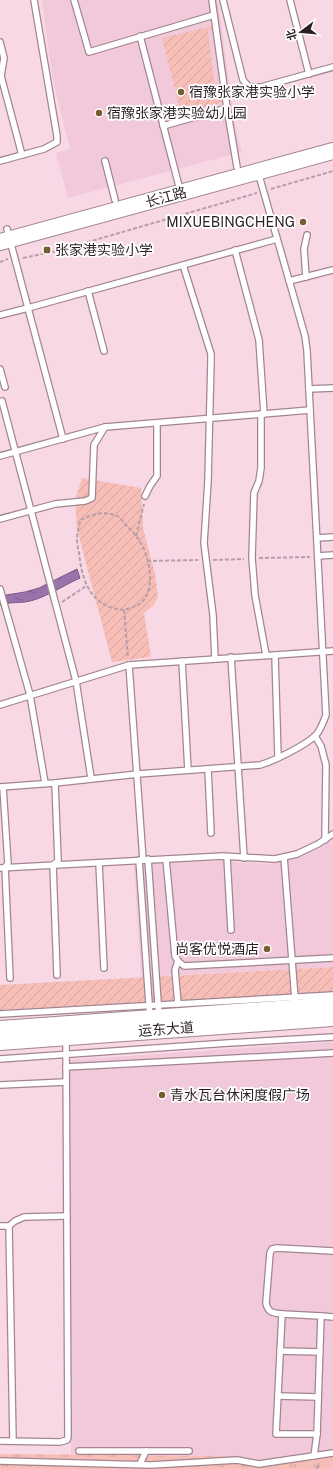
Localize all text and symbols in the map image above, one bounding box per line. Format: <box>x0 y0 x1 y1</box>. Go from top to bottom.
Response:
north arrow <box>281 12 321 52</box>
text: 北 <box>284 28 299 42</box>
place label: 宿豫张家港实验小学 <box>189 84 315 100</box>
marker: 宿豫张家港实验小学 <box>176 87 186 97</box>
place label: 宿豫张家港实验幼儿园 <box>107 105 247 121</box>
marker: 宿豫张家港实验幼儿园 <box>94 108 104 118</box>
street label: 长江路 <box>144 184 188 210</box>
place label: MIXUEBINGCHENG <box>166 214 295 230</box>
marker: MIXUEBINGCHENG <box>298 217 308 227</box>
place label: 张家港实验小学 <box>55 242 153 258</box>
marker: 张家港实验小学 <box>42 245 52 255</box>
place label: 尚客优悦酒店 <box>175 941 259 957</box>
marker: 尚客优悦酒店 <box>262 944 272 954</box>
street label: 运东大道 <box>138 1019 194 1039</box>
place label: 青水瓦台休闲度假广场 <box>170 1087 310 1103</box>
marker: 青水瓦台休闲度假广场 <box>157 1090 167 1100</box>

